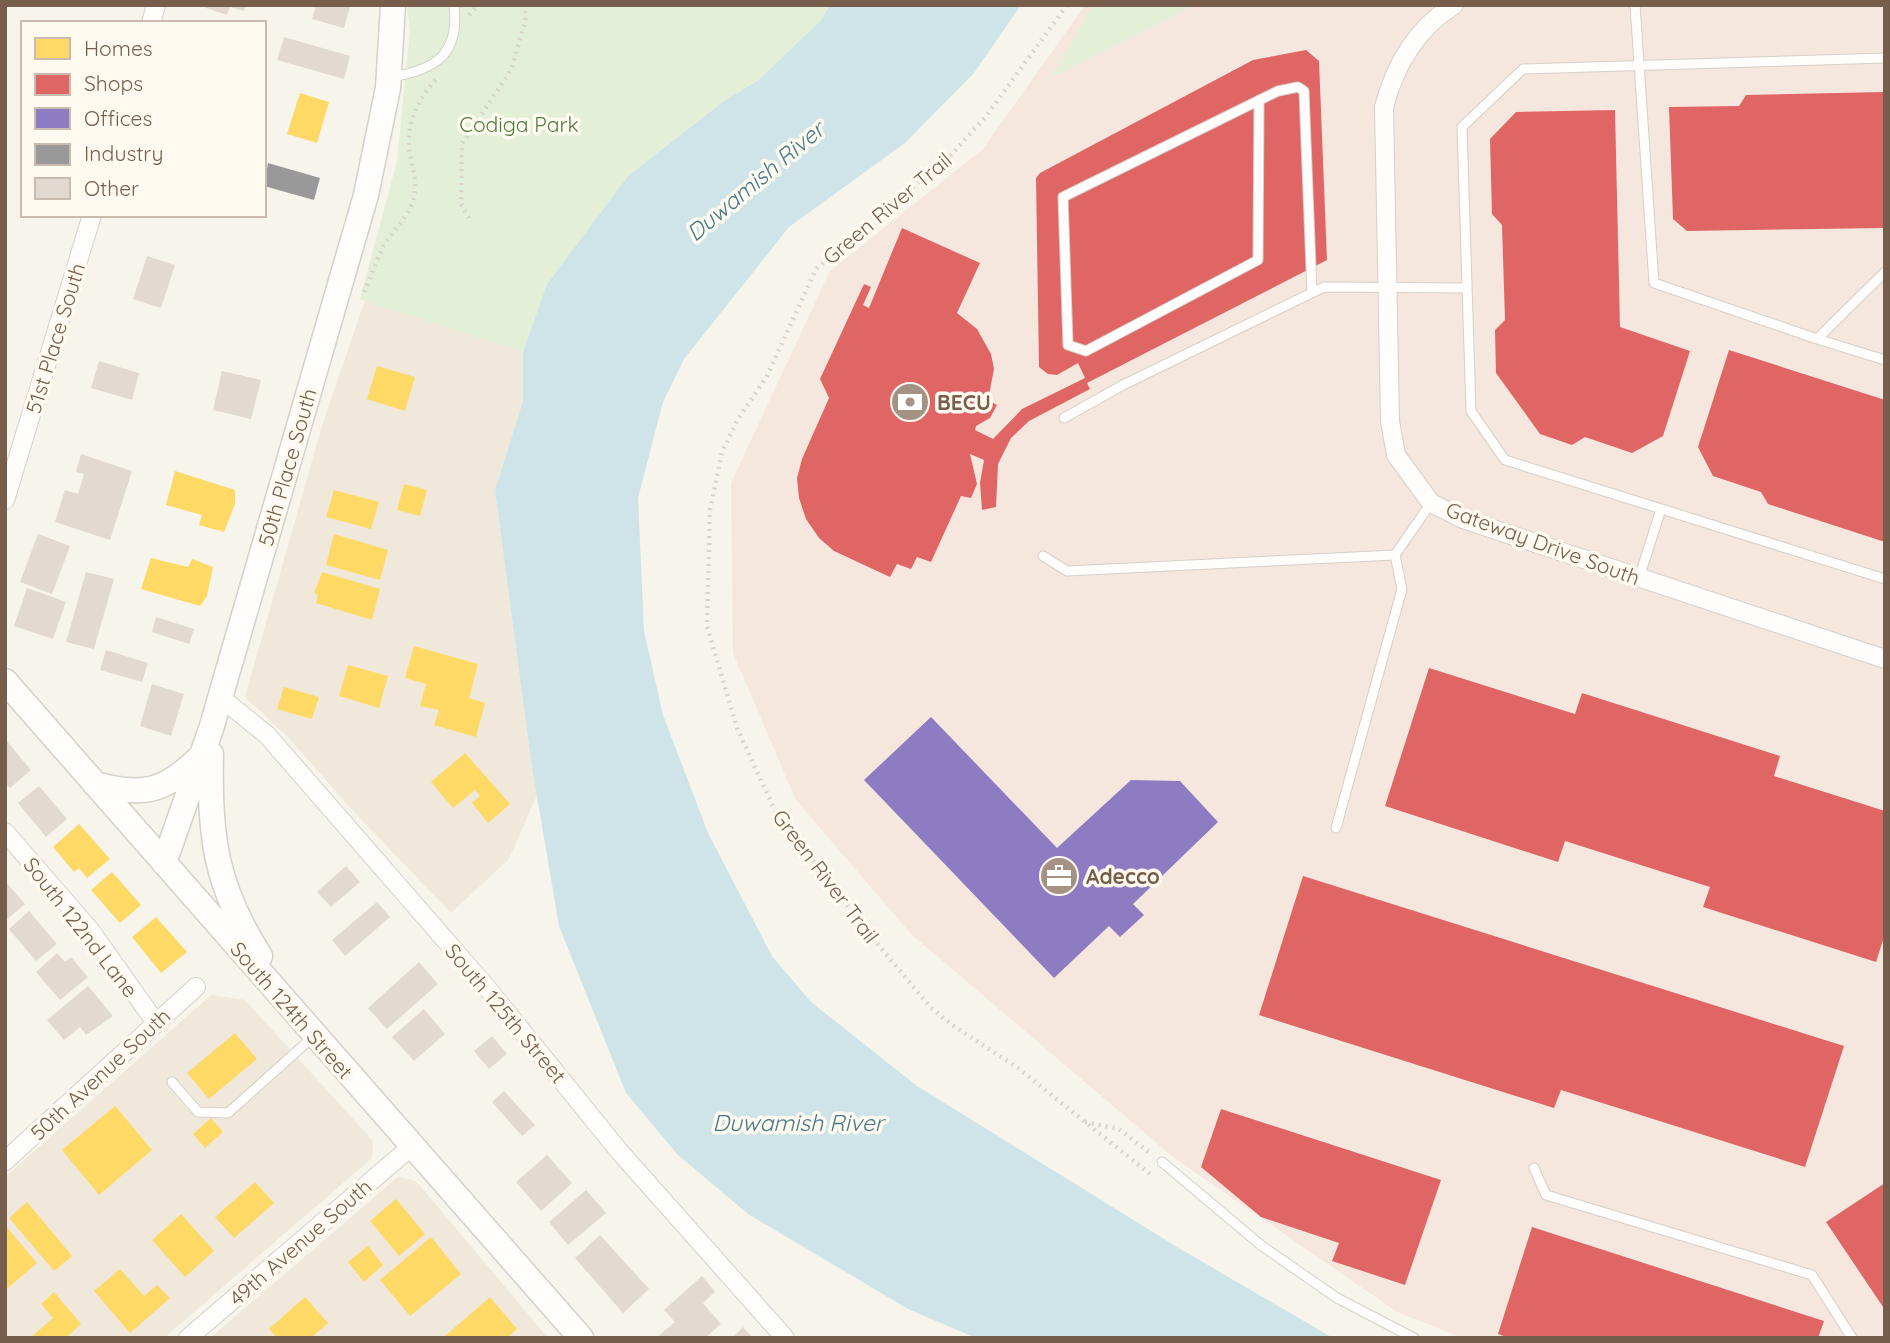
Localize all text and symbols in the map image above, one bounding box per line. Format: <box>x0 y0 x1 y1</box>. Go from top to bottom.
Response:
legend <box>21 21 266 217</box>
text: Homes <box>84 35 153 61</box>
text: Shops <box>84 70 143 96</box>
text: Offices <box>84 105 152 131</box>
park label: Codiga Park <box>459 111 579 137</box>
water label: Duwamish River <box>680 113 832 247</box>
text: Industry <box>84 140 163 166</box>
street label: Green River Trail <box>817 146 957 270</box>
text: Other <box>84 175 139 201</box>
street label: 51st Place South <box>20 260 90 416</box>
bank icon: BECU <box>889 381 931 423</box>
street label: 50th Place South <box>252 385 322 549</box>
place label: BECU <box>937 389 991 415</box>
street label: Gateway Drive South <box>1442 496 1644 590</box>
street label: Green River Trail <box>767 804 885 948</box>
street label: South 122nd Lane <box>18 852 144 1002</box>
office icon: Adecco <box>1038 855 1080 897</box>
place label: Adecco <box>1086 863 1160 889</box>
street label: South 124th Street <box>225 936 359 1084</box>
street label: South 125th Street <box>440 938 572 1088</box>
street label: 50th Avenue South <box>25 1003 175 1145</box>
water label: Duwamish River <box>712 1108 887 1137</box>
street label: 49th Avenue South <box>223 1173 377 1311</box>

